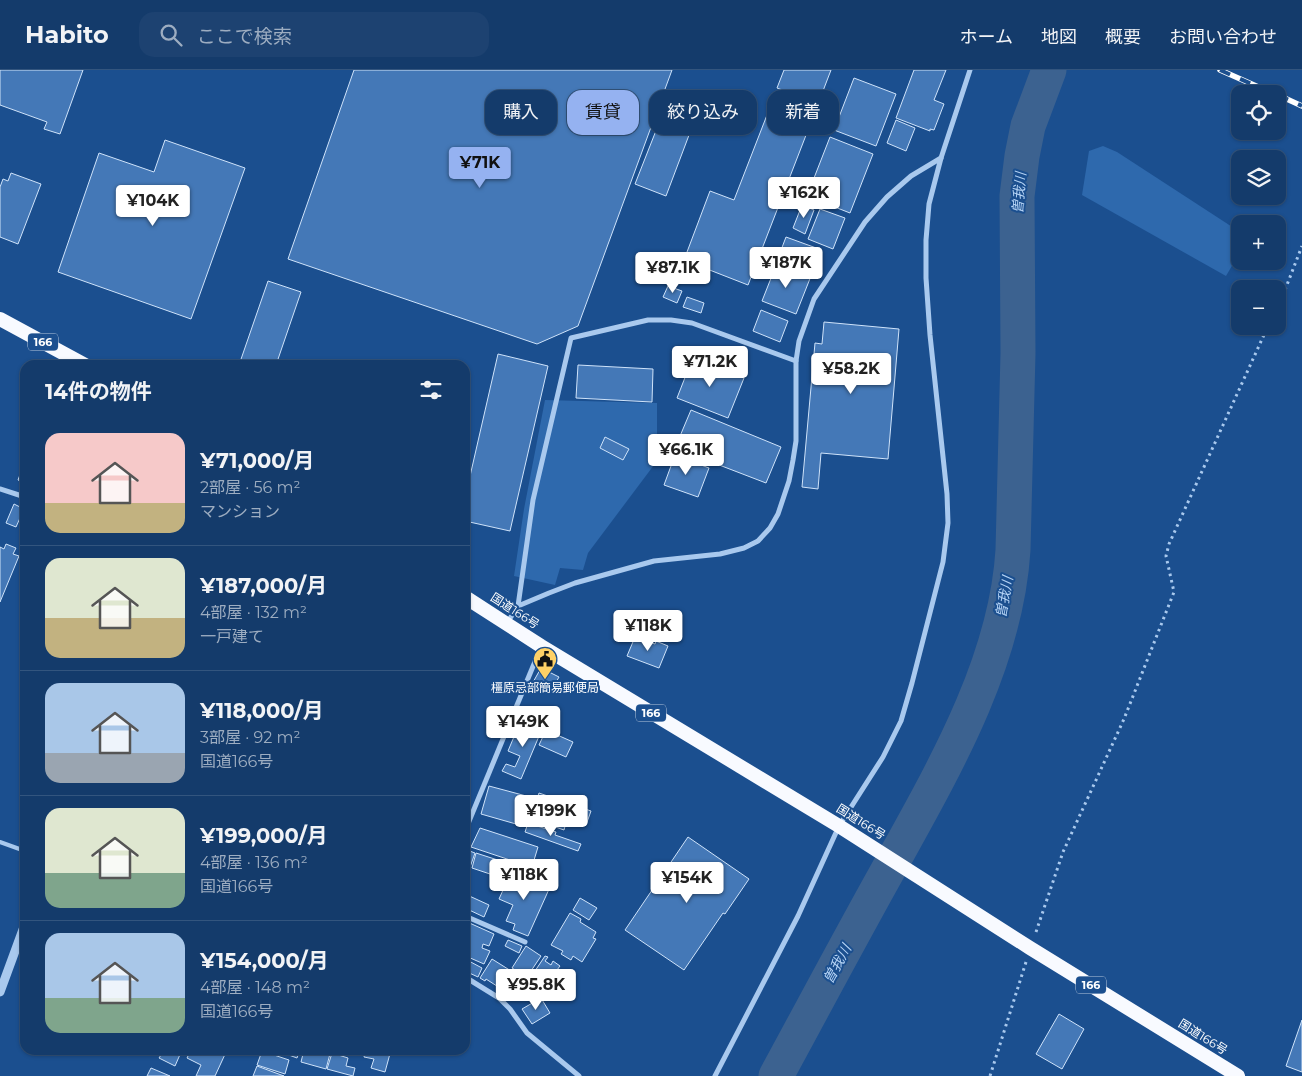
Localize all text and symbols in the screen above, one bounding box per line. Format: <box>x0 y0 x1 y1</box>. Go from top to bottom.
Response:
search box <box>139 12 489 57</box>
text: Habito <box>25 20 109 49</box>
icon: search <box>157 21 185 49</box>
text: ここで検索 <box>197 25 292 48</box>
text: ホーム <box>960 26 1013 48</box>
text: 地図 <box>1041 26 1077 48</box>
text: 概要 <box>1105 26 1141 48</box>
text: お問い合わせ <box>1169 26 1277 48</box>
map controls <box>1231 85 1286 335</box>
button: locate <box>1231 85 1286 140</box>
chip: 購入 <box>485 90 557 135</box>
chip: 賃貸 <box>567 90 639 135</box>
chip: 絞り込み <box>649 90 757 135</box>
chip: 新着 <box>767 90 839 135</box>
pin: ¥71K <box>450 146 510 189</box>
button: layers <box>1231 150 1286 205</box>
text: ¥71K <box>460 153 500 172</box>
water label: 曽我川 <box>1008 169 1030 215</box>
pin: ¥162K <box>769 176 839 219</box>
text: ¥162K <box>779 183 829 202</box>
pin: ¥104K <box>118 184 188 227</box>
text: ¥104K <box>127 191 179 210</box>
button: + <box>1231 215 1286 270</box>
pin: ¥187K <box>751 246 821 289</box>
pin: ¥87.1K <box>632 252 714 294</box>
text: ¥187K <box>761 253 811 272</box>
text: ¥87.1K <box>646 258 700 277</box>
button: − <box>1231 280 1286 335</box>
road number: 166 <box>28 334 58 350</box>
pin: ¥71.2K <box>669 346 751 388</box>
text: ¥71.2K <box>683 352 737 371</box>
pin: ¥58.2K <box>810 352 892 395</box>
text: ¥58.2K <box>822 359 880 378</box>
icon: filters <box>417 376 445 404</box>
text: 14件の物件 <box>45 379 152 404</box>
pin: ¥66.1K <box>645 434 727 476</box>
text: ¥66.1K <box>659 440 713 459</box>
text: ¥71,000/月 <box>200 448 314 473</box>
icon: home <box>85 453 145 513</box>
text: 2部屋 · 56 m² <box>200 478 300 497</box>
text: マンション <box>200 502 280 521</box>
text: ¥187,000/月 <box>200 573 327 598</box>
water label: 曽我川 <box>991 573 1017 619</box>
icon: home <box>85 578 145 638</box>
street label: 国道166号 <box>488 589 542 632</box>
text: 4部屋 · 132 m² <box>200 603 307 622</box>
pin: ¥118K <box>613 610 683 652</box>
text: ¥118K <box>624 616 672 635</box>
text: 一戸建て <box>200 627 264 646</box>
public building icon: 橿原忌部簡易郵便局 <box>532 646 558 680</box>
place label: 橿原忌部簡易郵便局 <box>491 680 599 695</box>
text: ¥118,000/月 <box>200 698 323 723</box>
icon: home <box>85 703 145 763</box>
road number: 166 <box>636 704 666 721</box>
pin: ¥149K <box>488 706 558 748</box>
text: ¥149K <box>497 712 549 731</box>
text: 3部屋 · 92 m² <box>200 728 300 747</box>
text: 国道166号 <box>200 752 273 771</box>
pin: ¥199K <box>516 794 586 837</box>
text: ¥199K <box>526 801 576 820</box>
street label: 国道166号 <box>834 801 889 842</box>
text: ¥199,000/月 <box>200 823 328 848</box>
icon: home <box>85 828 145 888</box>
text: 4部屋 · 136 m² <box>200 853 308 872</box>
pin: ¥118K <box>489 858 559 901</box>
pin: ¥154K <box>652 862 722 904</box>
text: ¥118K <box>500 865 548 884</box>
text: ¥154K <box>662 868 712 887</box>
text: 国道166号 <box>200 877 273 896</box>
water label: 曽我川 <box>819 940 856 987</box>
text: ¥154,000/月 <box>200 948 329 973</box>
icon: home <box>85 953 145 1013</box>
pin: ¥95.8K <box>495 968 577 1011</box>
text: ¥95.8K <box>507 975 565 994</box>
road number: 166 <box>1076 976 1106 994</box>
text: 4部屋 · 148 m² <box>200 978 310 997</box>
text: 国道166号 <box>200 1002 273 1021</box>
street label: 国道166号 <box>1176 1016 1231 1057</box>

